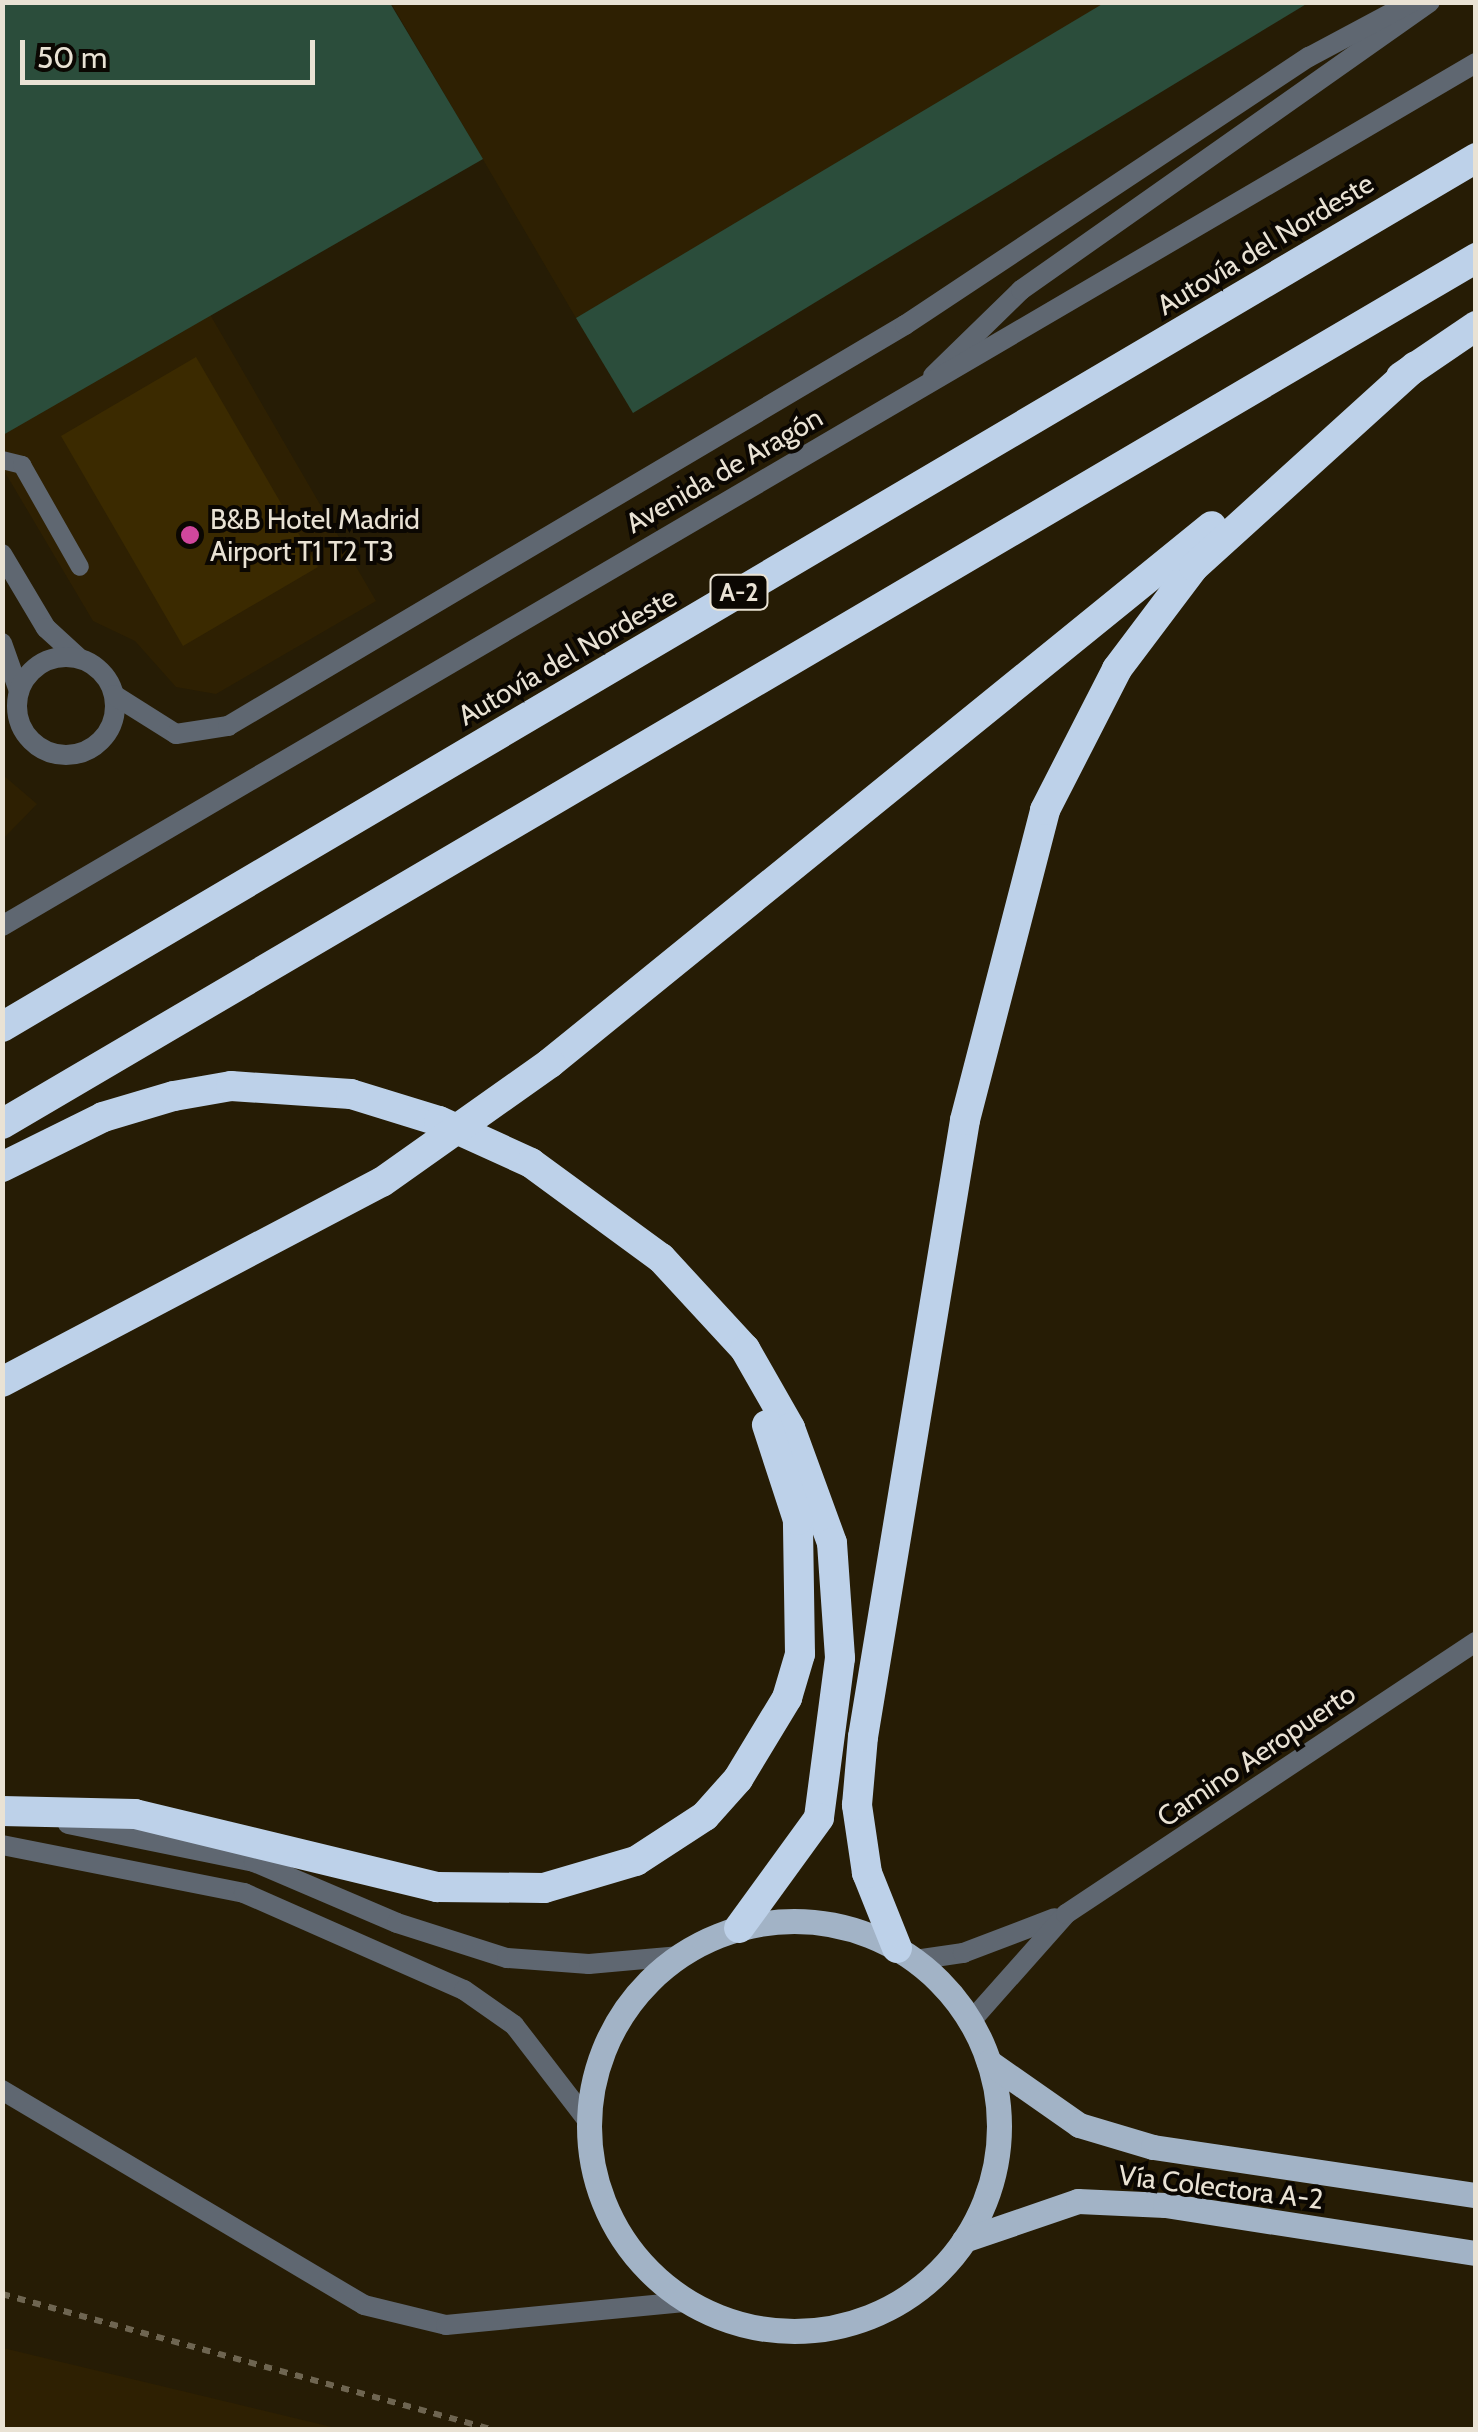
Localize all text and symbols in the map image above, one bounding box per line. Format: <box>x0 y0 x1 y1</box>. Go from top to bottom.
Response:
scale bar <box>25 20 320 82</box>
text: 50 m <box>37 39 107 76</box>
street label: Autovía del Nordeste <box>1151 166 1379 322</box>
street label: Avenida de Aragón <box>620 400 828 540</box>
place label: B&B Hotel Madrid Airport T1 T2 T3 <box>210 502 420 568</box>
marker: B&B Hotel Madrid Airport T1 T2 T3 <box>179 524 201 546</box>
road number: A-2 <box>709 572 769 612</box>
street label: Autovía del Nordeste <box>452 580 682 732</box>
street label: Camino Aeropuerto <box>1150 1676 1362 1834</box>
street label: Vía Colectora A-2 <box>1117 2158 1325 2216</box>

